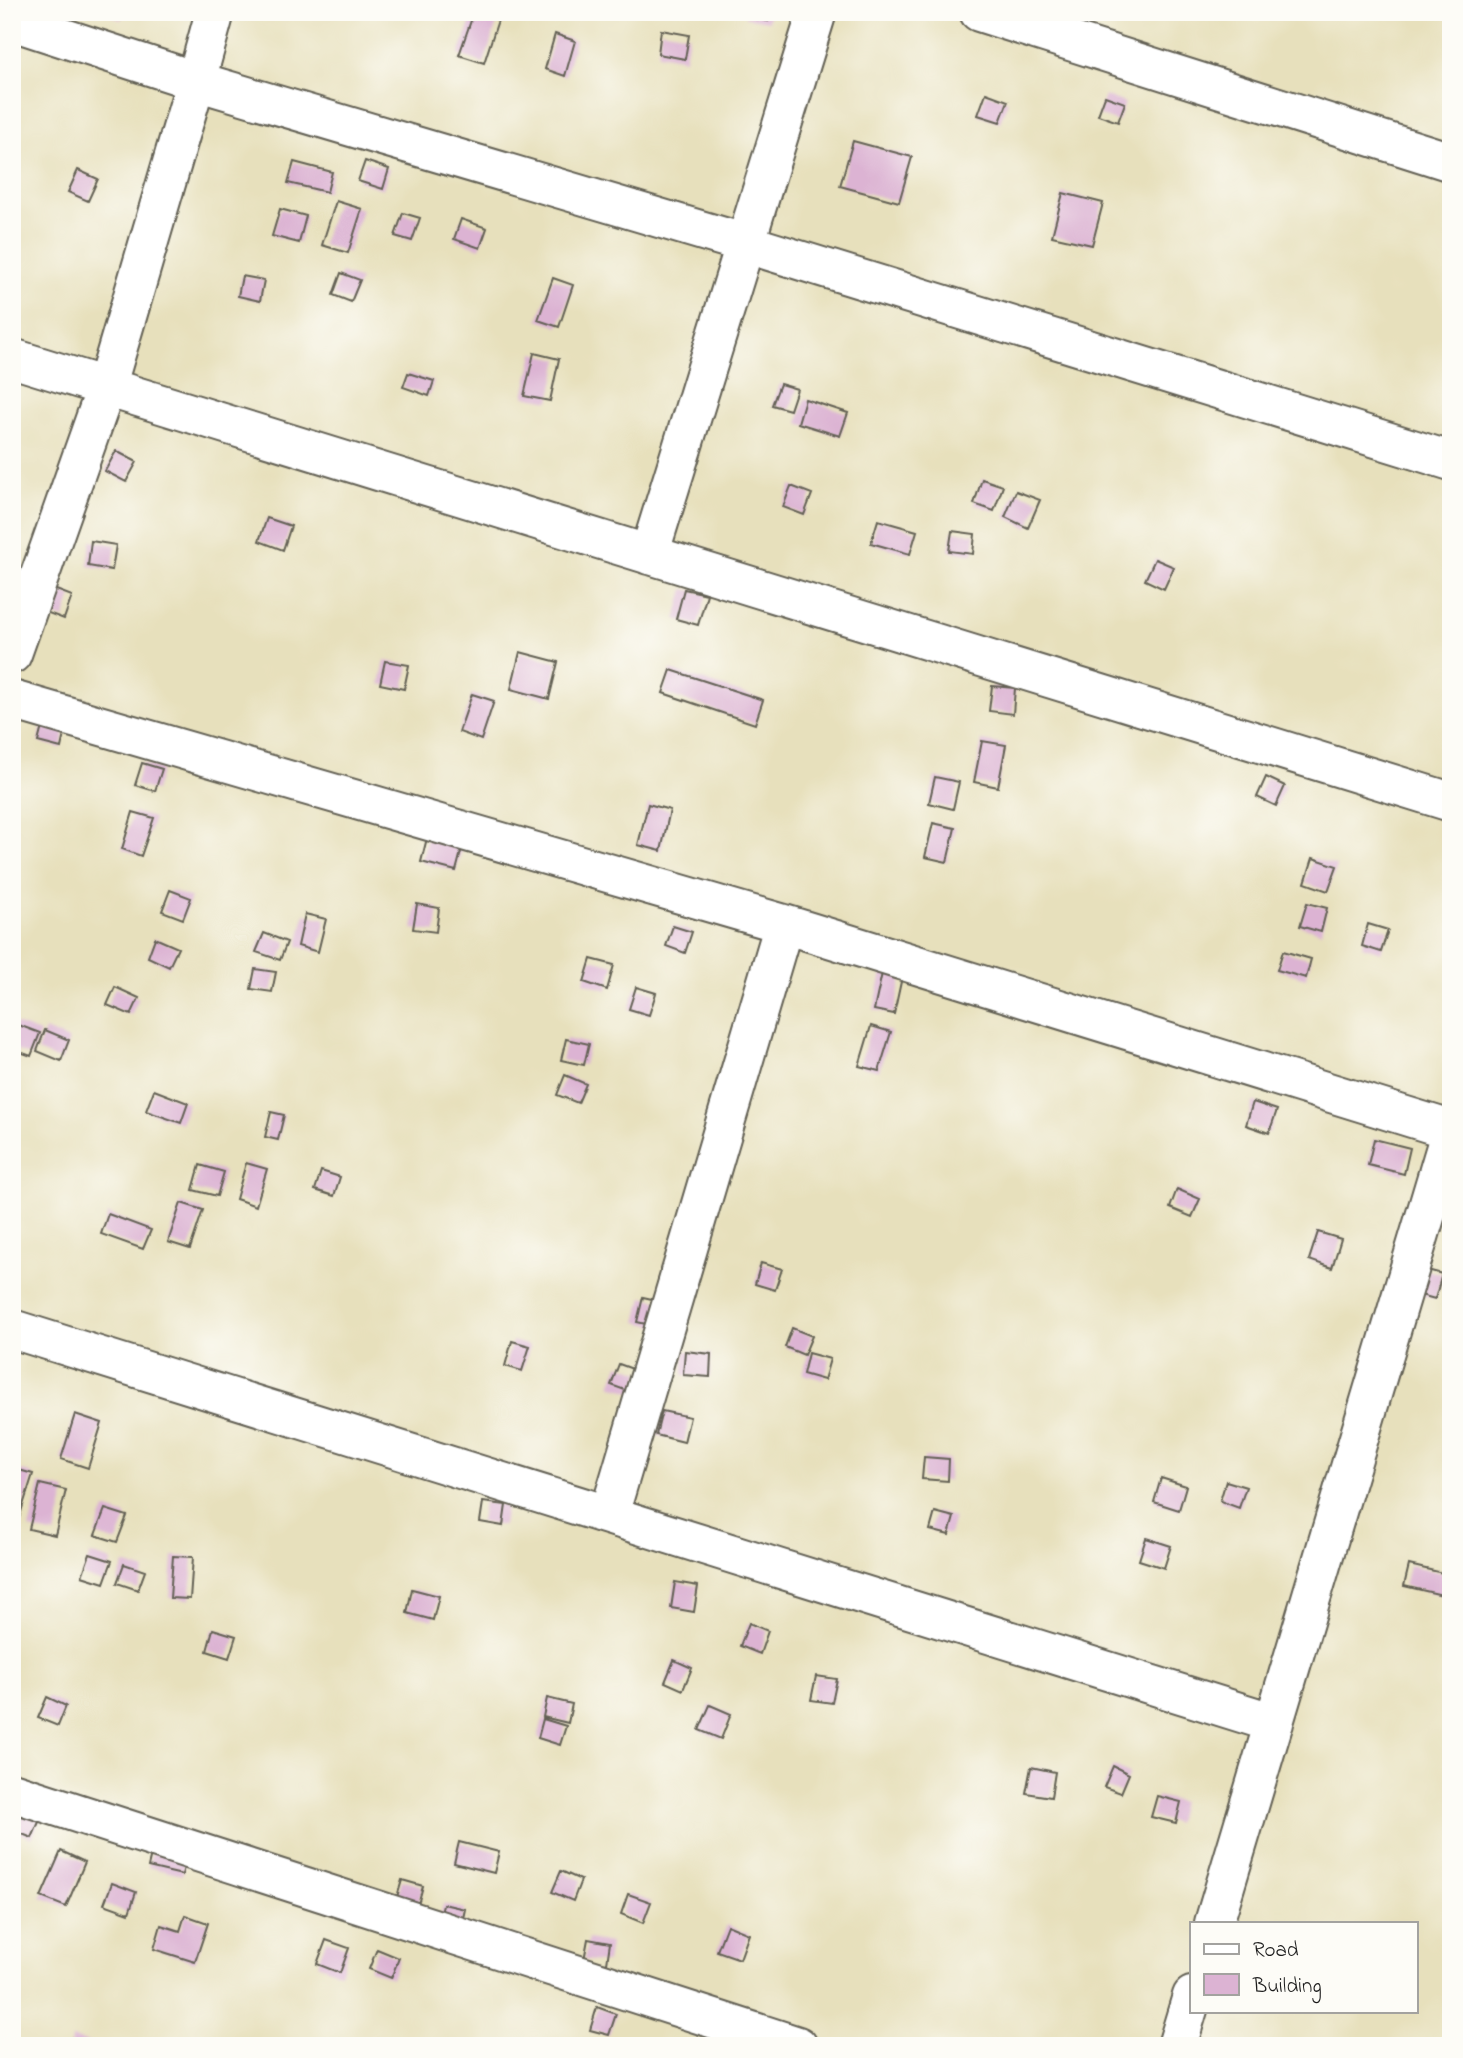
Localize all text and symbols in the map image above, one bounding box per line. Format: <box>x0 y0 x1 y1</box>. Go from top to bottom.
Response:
legend <box>1190 1922 1418 2012</box>
text: Road <box>1253 1936 1299 1966</box>
text: Building <box>1252 1972 1322 2004</box>

